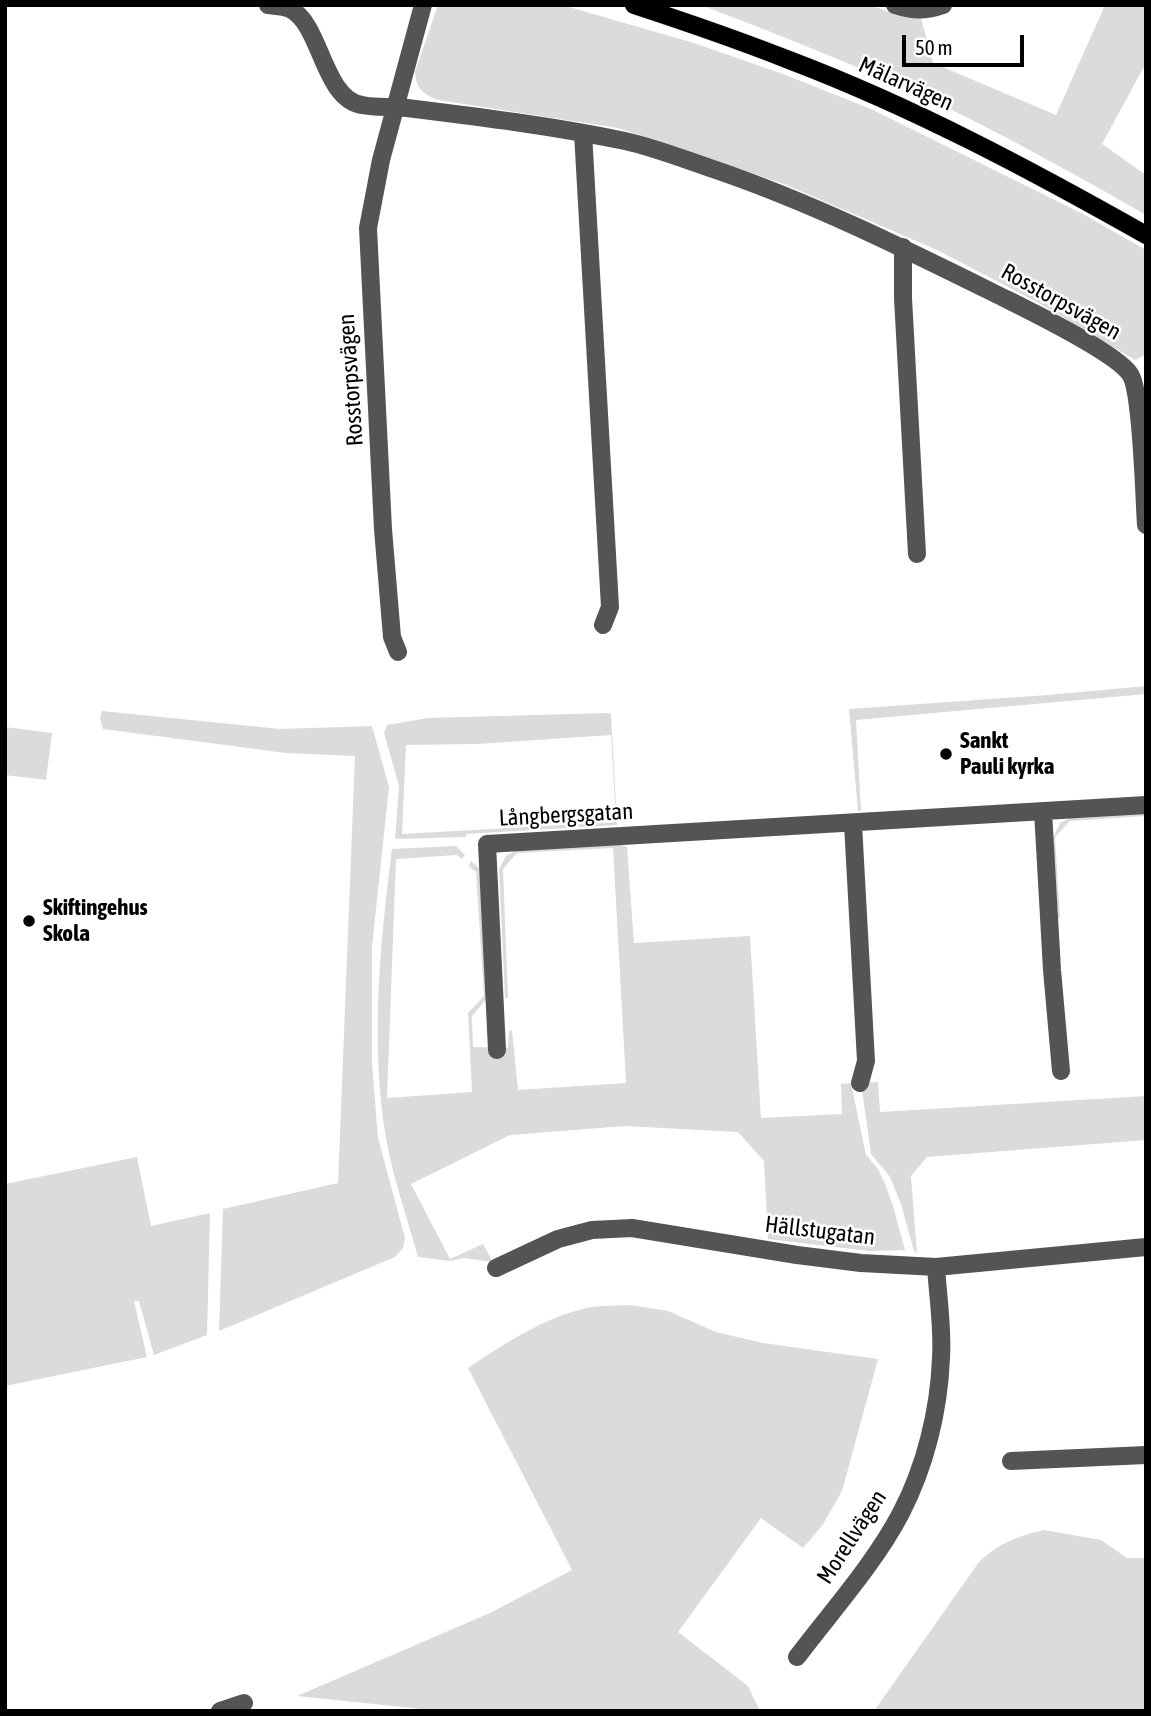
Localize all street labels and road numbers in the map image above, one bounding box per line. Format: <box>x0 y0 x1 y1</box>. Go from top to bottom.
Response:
street label: Mälarvägen <box>854 51 958 117</box>
street label: Rosstorpsvägen <box>996 258 1126 346</box>
street label: Rosstorpsvägen <box>333 313 369 447</box>
street label: Långbergsgatan <box>498 798 634 832</box>
street label: Hällstugatan <box>763 1211 877 1251</box>
street label: Morellvägen <box>811 1485 893 1589</box>

